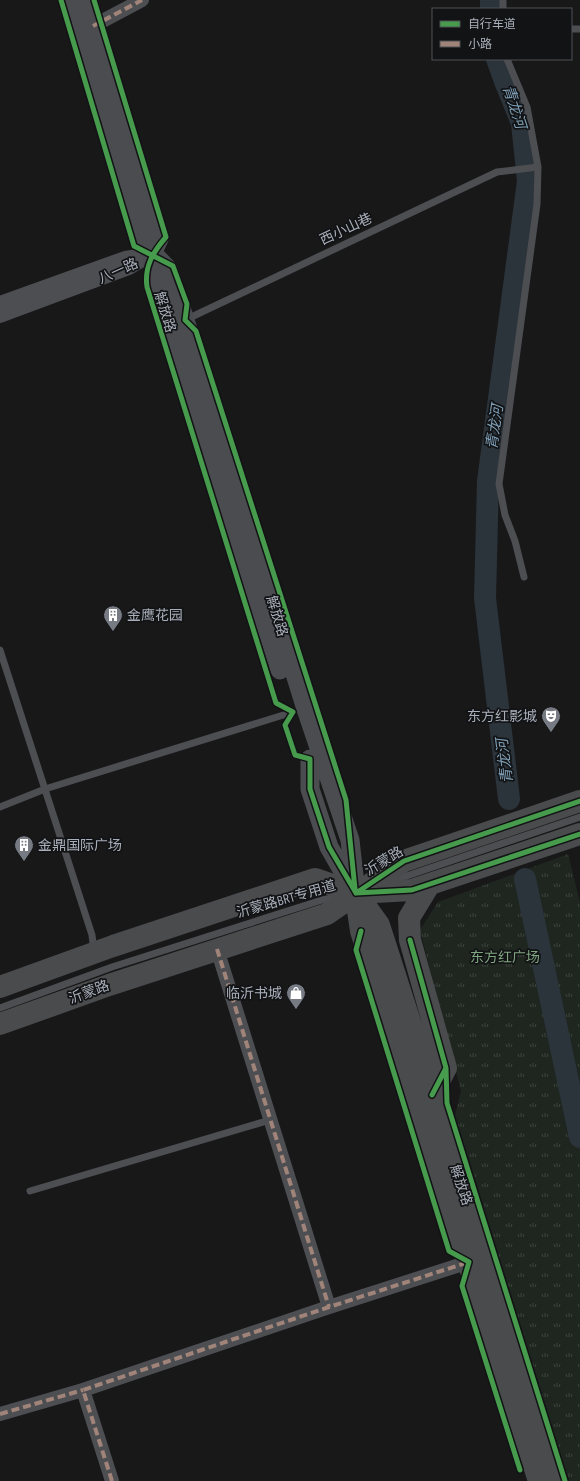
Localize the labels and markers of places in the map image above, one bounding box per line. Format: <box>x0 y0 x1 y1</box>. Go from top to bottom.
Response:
building icon: 金鹰花园 <box>102 604 124 632</box>
place label: 金鹰花园 <box>127 607 183 624</box>
theatre icon: 东方红影城 <box>540 705 562 733</box>
place label: 东方红影城 <box>467 708 537 725</box>
building icon: 金鼎国际广场 <box>13 834 35 862</box>
place label: 金鼎国际广场 <box>38 837 122 854</box>
shop icon: 临沂书城 <box>285 982 307 1010</box>
place label: 临沂书城 <box>226 985 282 1002</box>

